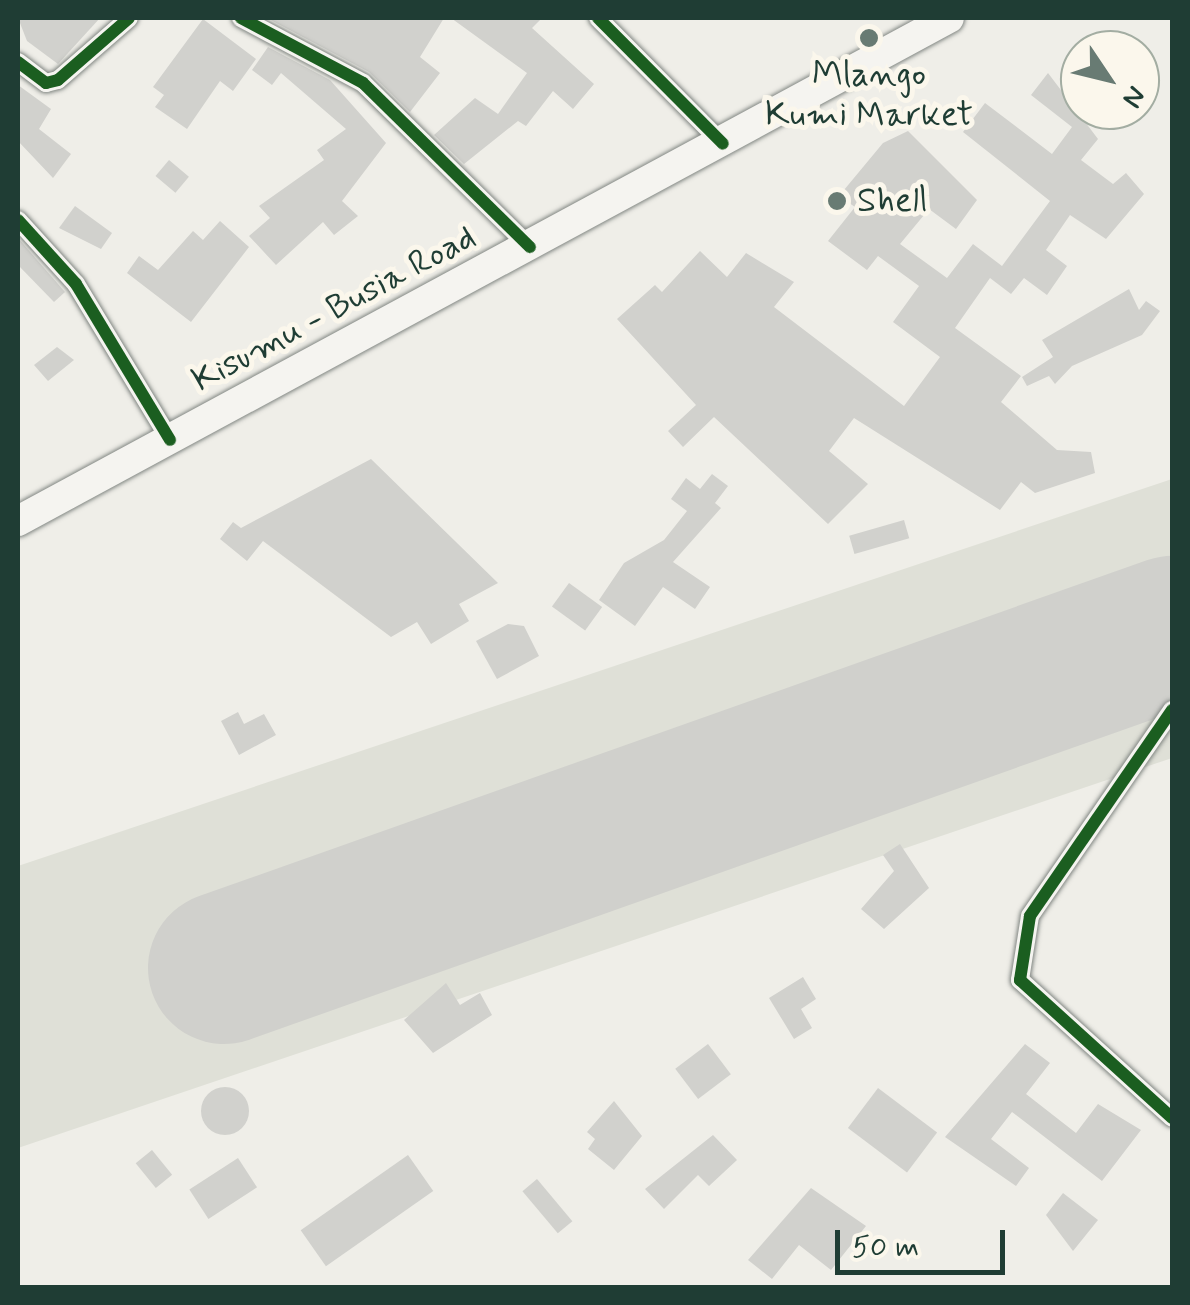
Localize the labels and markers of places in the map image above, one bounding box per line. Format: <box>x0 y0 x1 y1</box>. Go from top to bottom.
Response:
marker: Mlango Kumi Market <box>858 27 880 49</box>
place label: Mlango Kumi Market <box>765 54 973 136</box>
place label: Shell <box>857 180 928 222</box>
marker: Shell <box>826 190 848 212</box>

